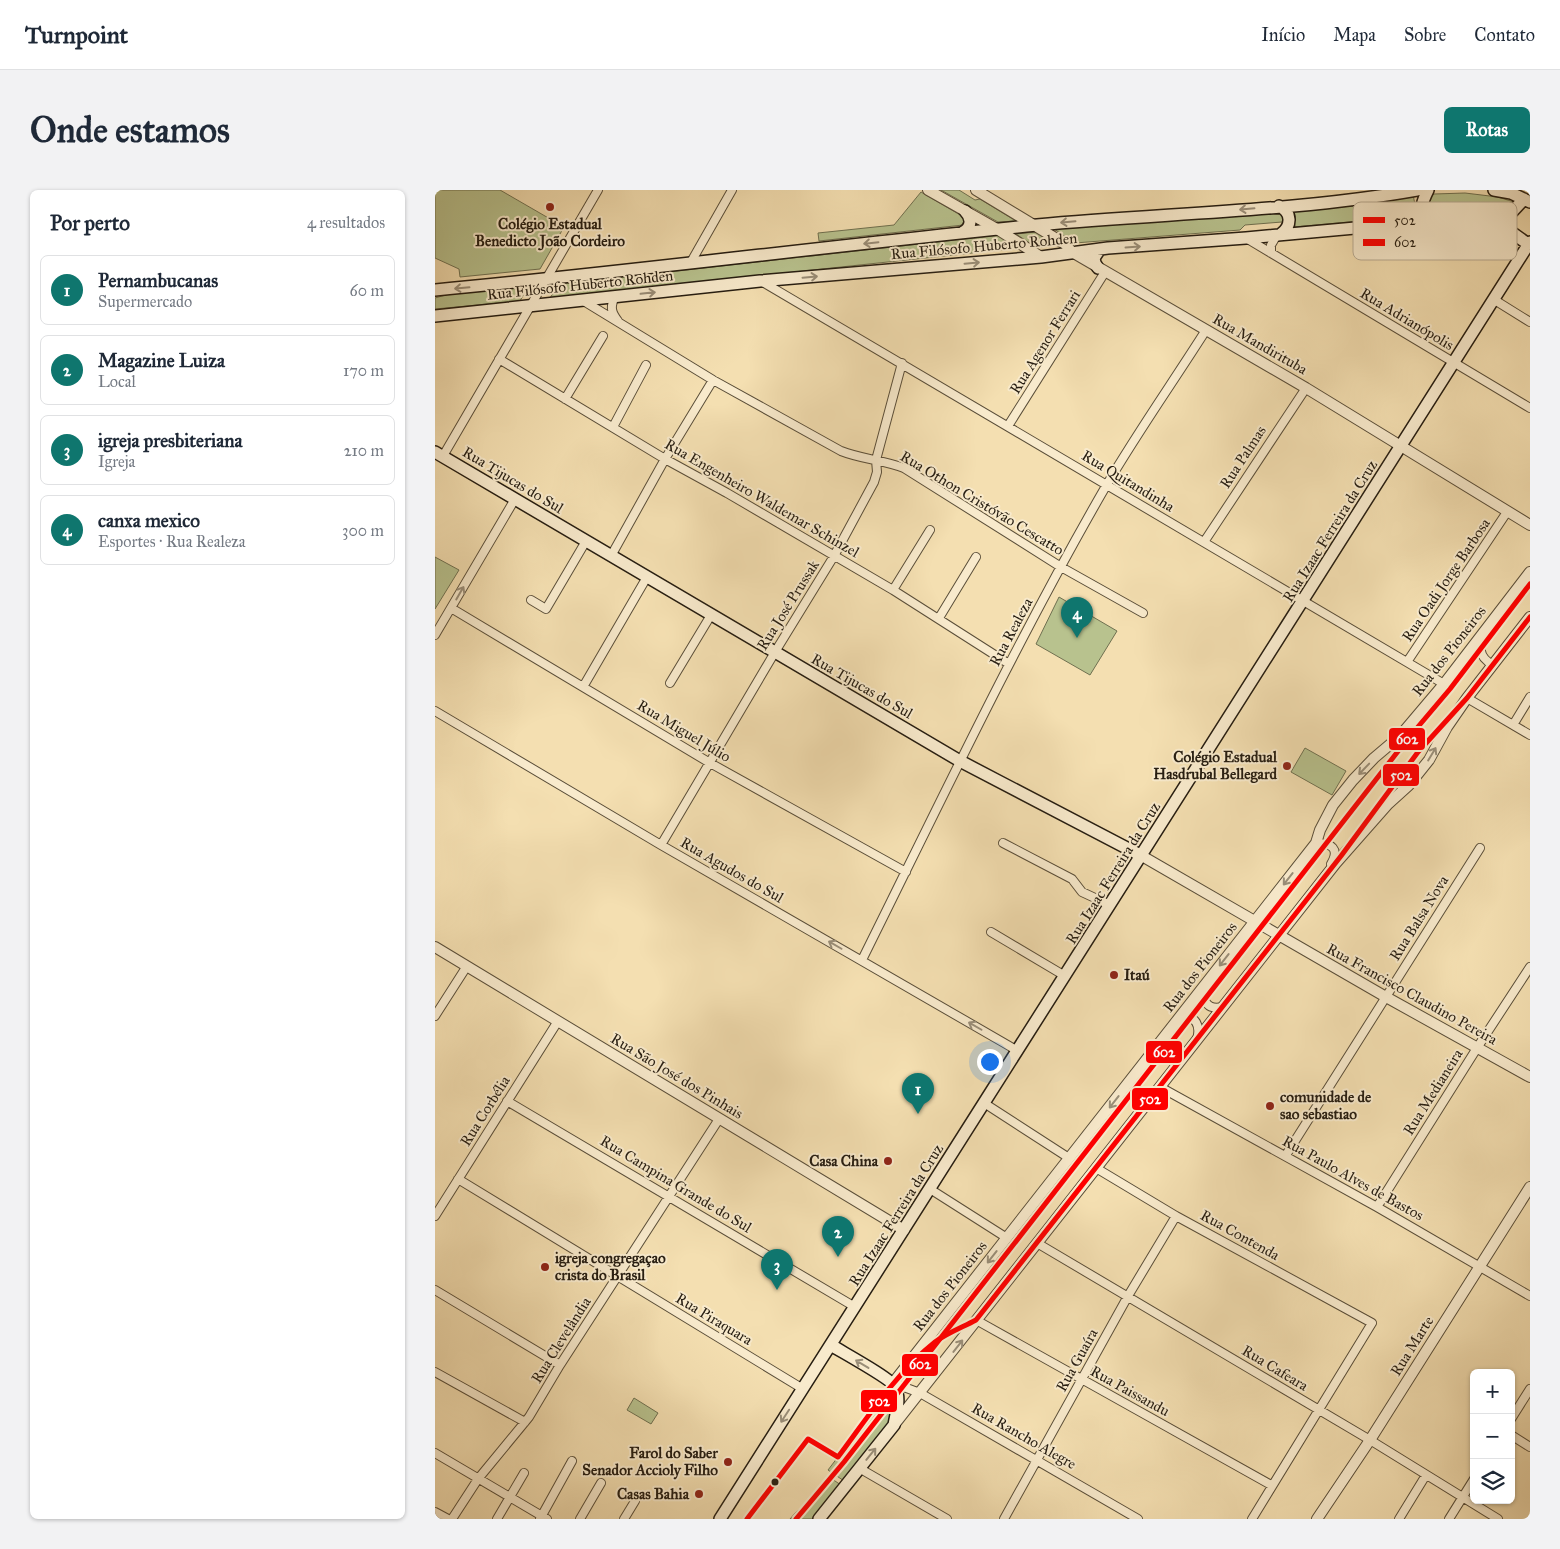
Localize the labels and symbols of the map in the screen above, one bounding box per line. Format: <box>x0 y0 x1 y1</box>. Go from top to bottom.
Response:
marker: Colégio Estadual Benedicto João Cordeiro <box>544 201 556 213</box>
legend <box>1353 202 1517 260</box>
one-way arrow <box>1240 204 1256 213</box>
text: 502 <box>1394 212 1416 229</box>
place label: Colégio Estadual Benedicto João Cordeiro <box>475 215 625 251</box>
one-way arrow <box>1060 217 1076 227</box>
street label: Rua Filósofo Huberto Rohden <box>890 229 1078 263</box>
text: 602 <box>1394 234 1416 251</box>
one-way arrow <box>864 238 880 248</box>
one-way arrow <box>1125 242 1141 251</box>
one-way arrow <box>963 258 979 268</box>
street label: Rua Filósofo Huberto Rohden <box>486 266 674 304</box>
one-way arrow <box>802 272 818 281</box>
one-way arrow <box>455 283 471 292</box>
street label: Rua Adrianópolis <box>1357 284 1457 354</box>
street label: Rua Agenor Ferrari <box>1006 287 1084 397</box>
one-way arrow <box>640 288 656 298</box>
street label: Rua Mandirituba <box>1210 310 1311 379</box>
street label: Rua Palmas <box>1216 422 1270 492</box>
street label: Rua Engenheiro Waldemar Schinzel <box>662 435 863 562</box>
street label: Rua Tijucas do Sul <box>459 443 568 518</box>
street label: Rua Quitandinha <box>1078 446 1178 516</box>
street label: Rua Othon Cristóvão Cescatto <box>897 447 1067 559</box>
street label: Rua Izaac Ferreira da Cruz <box>1279 457 1381 605</box>
street label: Rua Oadi Jorge Barbosa <box>1398 514 1495 646</box>
street label: Rua José Prussak <box>753 557 824 654</box>
one-way arrow <box>455 586 465 600</box>
street label: Rua Realeza <box>986 594 1037 669</box>
pin: 4 <box>1061 597 1093 638</box>
street label: Rua dos Pioneiros <box>1408 602 1490 700</box>
street label: Rua Tijucas do Sul <box>808 650 917 723</box>
street label: Rua Miguel Júlio <box>634 696 734 767</box>
line badge: 602 <box>1388 727 1426 751</box>
text: 602 <box>1396 731 1419 748</box>
place label: Colégio Estadual Hasdrubal Bellegard <box>1153 748 1278 784</box>
one-way arrow <box>1427 748 1437 762</box>
marker: Colégio Estadual Hasdrubal Bellegard <box>1281 760 1293 772</box>
one-way arrow <box>1357 763 1370 775</box>
line badge: 502 <box>1382 763 1420 787</box>
text: 502 <box>1390 767 1413 784</box>
street label: Rua Izaac Ferreira da Cruz <box>1062 799 1164 947</box>
street label: Rua Agudos do Sul <box>677 833 788 907</box>
one-way arrow <box>1283 872 1293 886</box>
street label: Rua Balsa Nova <box>1386 872 1453 964</box>
street label: Rua dos Pioneiros <box>1159 918 1241 1016</box>
one-way arrow <box>828 939 843 949</box>
street label: Rua Francisco Claudino Pereira <box>1324 940 1501 1049</box>
one-way arrow <box>1219 953 1230 966</box>
place label: Itaú <box>1124 966 1150 984</box>
marker: Itaú <box>1108 969 1120 981</box>
one-way arrow <box>969 1021 983 1031</box>
street label: Rua São José dos Pinhais <box>607 1029 746 1124</box>
line badge: 602 <box>1145 1040 1183 1064</box>
text: 602 <box>1153 1044 1176 1061</box>
street label: Rua Medianeira <box>1399 1045 1467 1138</box>
your location <box>977 1049 1003 1075</box>
street label: Rua Corbélia <box>456 1072 514 1149</box>
pin: 1 <box>902 1073 934 1114</box>
line badge: 502 <box>1131 1087 1169 1111</box>
place label: comunidade de sao sebastiao <box>1280 1088 1372 1123</box>
text: 502 <box>1139 1091 1162 1108</box>
one-way arrow <box>1108 1095 1119 1108</box>
marker: comunidade de sao sebastiao <box>1264 1100 1276 1112</box>
street label: Rua Campina Grande do Sul <box>597 1132 756 1237</box>
street label: Rua Paulo Alves de Bastos <box>1279 1132 1427 1224</box>
street label: Rua Izaac Ferreira da Cruz <box>845 1141 947 1289</box>
place label: Casa China <box>809 1152 879 1170</box>
marker: Casa China <box>882 1155 894 1167</box>
street label: Rua Contenda <box>1197 1206 1283 1264</box>
pin: 2 <box>822 1216 854 1257</box>
street label: Rua dos Pioneiros <box>909 1237 991 1335</box>
place label: igreja congregaçao crista do Brasil <box>555 1249 666 1284</box>
pin: 3 <box>761 1249 793 1290</box>
one-way arrow <box>986 1250 997 1263</box>
marker: igreja congregaçao crista do Brasil <box>539 1261 551 1273</box>
street label: Rua Piraquara <box>672 1289 756 1350</box>
street label: Rua Clevelândia <box>527 1293 595 1386</box>
street label: Rua Marte <box>1387 1313 1437 1379</box>
street label: Rua Guaíra <box>1052 1325 1102 1395</box>
one-way arrow <box>952 1340 963 1353</box>
street label: Rua Cafeara <box>1239 1341 1312 1395</box>
line badge: 602 <box>901 1353 939 1377</box>
text: 602 <box>909 1356 932 1373</box>
one-way arrow <box>855 1359 869 1369</box>
street label: Rua Paissandu <box>1087 1362 1173 1420</box>
line badge: 502 <box>860 1389 898 1413</box>
text: 502 <box>868 1393 891 1410</box>
street label: Rua Rancho Alegre <box>969 1399 1079 1473</box>
one-way arrow <box>780 1408 790 1422</box>
place label: Farol do Saber Senador Accioly Filho <box>582 1444 718 1480</box>
one-way arrow <box>866 1448 877 1461</box>
marker: Farol do Saber Senador Accioly Filho <box>722 1456 734 1468</box>
unlabelled marker <box>770 1477 780 1487</box>
place label: Casas Bahia <box>617 1485 690 1503</box>
marker: Casas Bahia <box>693 1488 705 1500</box>

